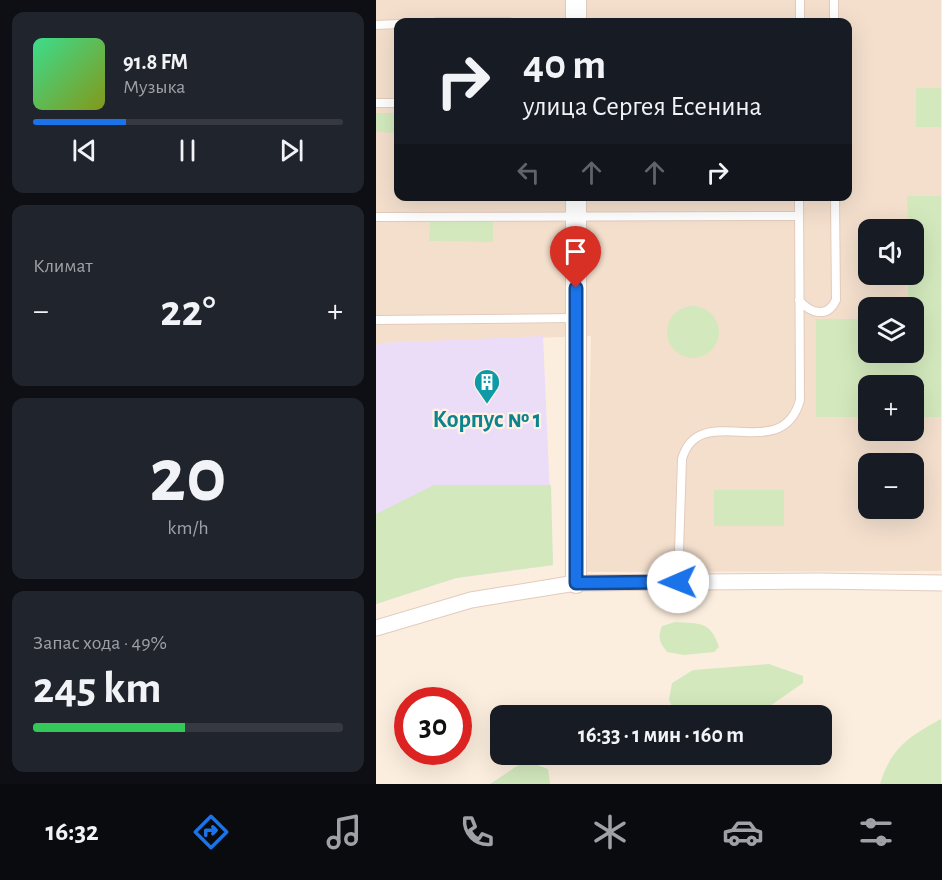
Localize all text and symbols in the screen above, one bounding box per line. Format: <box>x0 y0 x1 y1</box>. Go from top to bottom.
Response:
icon: right <box>424 42 502 120</box>
text: 40 m <box>523 44 606 86</box>
text: 91.8 FM <box>123 51 188 73</box>
text: Музыка <box>123 77 185 97</box>
text: улица Сергея Есенина <box>523 93 762 120</box>
icon: previous <box>68 134 101 167</box>
icon: pause <box>171 134 204 167</box>
icon: next <box>275 134 308 167</box>
icon: left <box>512 156 545 189</box>
icon: ahead <box>575 156 608 189</box>
icon: ahead <box>638 156 671 189</box>
icon: right <box>701 156 734 189</box>
map controls <box>858 219 924 519</box>
button: sound <box>858 219 924 285</box>
pin <box>550 226 601 288</box>
icon: arrive <box>559 235 592 268</box>
text: Климат <box>33 256 93 276</box>
text: 22° <box>160 289 216 334</box>
text: − <box>33 295 49 328</box>
text: + <box>327 295 343 328</box>
button: layers <box>858 297 924 363</box>
building icon: Корпус № 1 <box>472 367 502 405</box>
button: + <box>858 375 924 441</box>
place label: Корпус № 1 <box>432 408 542 432</box>
text: 20 <box>149 438 227 516</box>
button: − <box>858 453 924 519</box>
text: km/h <box>167 518 209 538</box>
position arrow <box>646 550 710 614</box>
text: Запас хода · 49% <box>33 633 167 653</box>
text: 245 km <box>33 666 162 711</box>
speed limit sign: 30 <box>394 687 472 765</box>
text: 16:33 · 1 мин · 160 m <box>578 724 744 746</box>
icon: directions <box>190 811 232 853</box>
icon: music <box>323 811 365 853</box>
icon: phone <box>456 811 498 853</box>
icon: climate <box>589 811 631 853</box>
icon: car <box>722 811 764 853</box>
icon: filters <box>855 811 897 853</box>
text: 16:32 <box>45 818 99 845</box>

